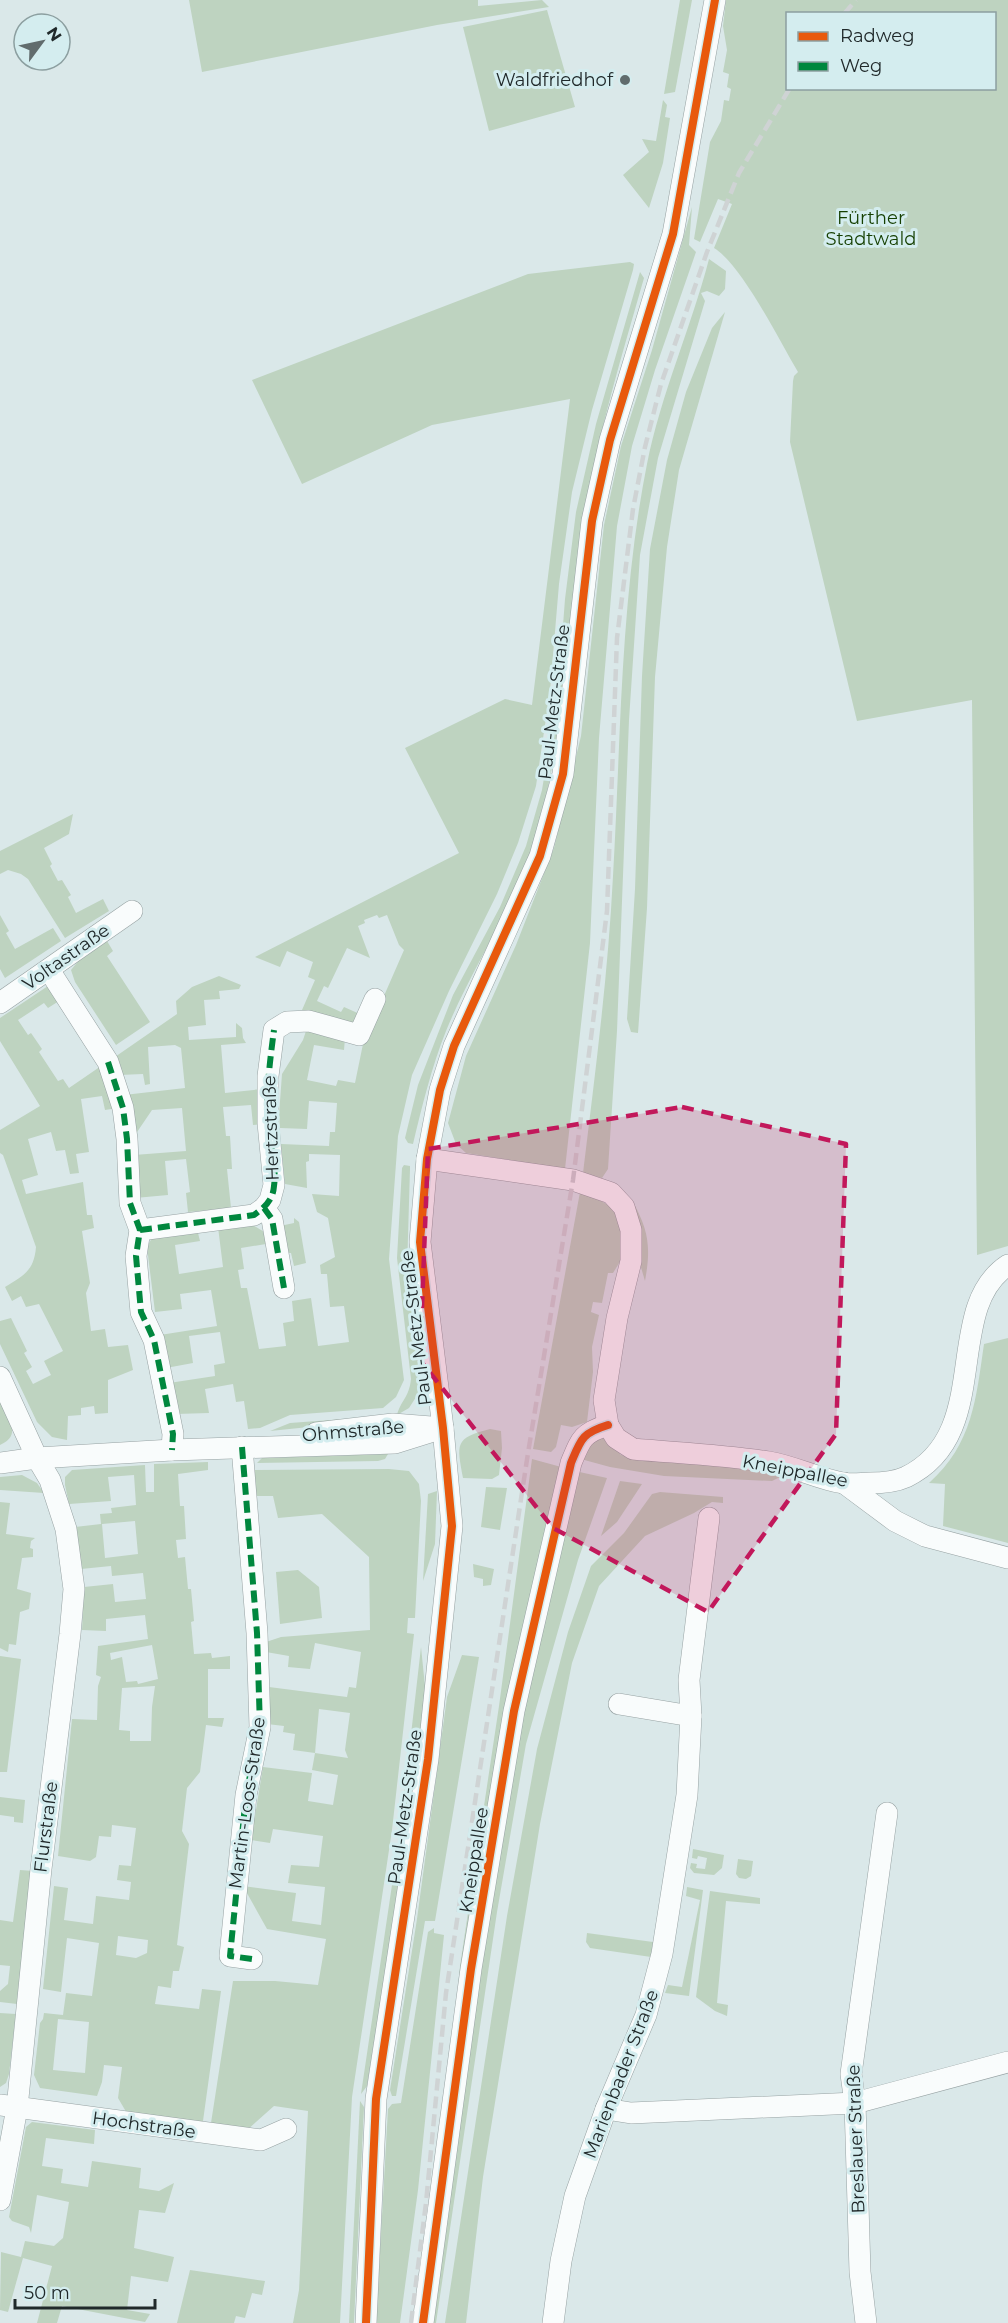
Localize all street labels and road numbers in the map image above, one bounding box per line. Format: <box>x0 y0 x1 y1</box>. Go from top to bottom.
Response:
street label: Paul-Metz-Straße <box>534 623 574 781</box>
street label: Voltastraße <box>18 919 114 995</box>
street label: Hertzstraße <box>258 1075 284 1181</box>
street label: Paul-Metz-Straße <box>396 1249 436 1407</box>
street label: Ohmstraße <box>301 1416 405 1446</box>
street label: Kneippallee <box>740 1450 850 1492</box>
street label: Martin-Loos-Straße <box>224 1716 270 1890</box>
street label: Paul-Metz-Straße <box>383 1728 427 1886</box>
street label: Flurstraße <box>29 1780 63 1874</box>
street label: Kneippallee <box>455 1805 493 1915</box>
street label: Marienbader Straße <box>579 1986 663 2161</box>
street label: Breslauer Straße <box>842 2064 870 2214</box>
street label: Hochstraße <box>91 2107 197 2143</box>

